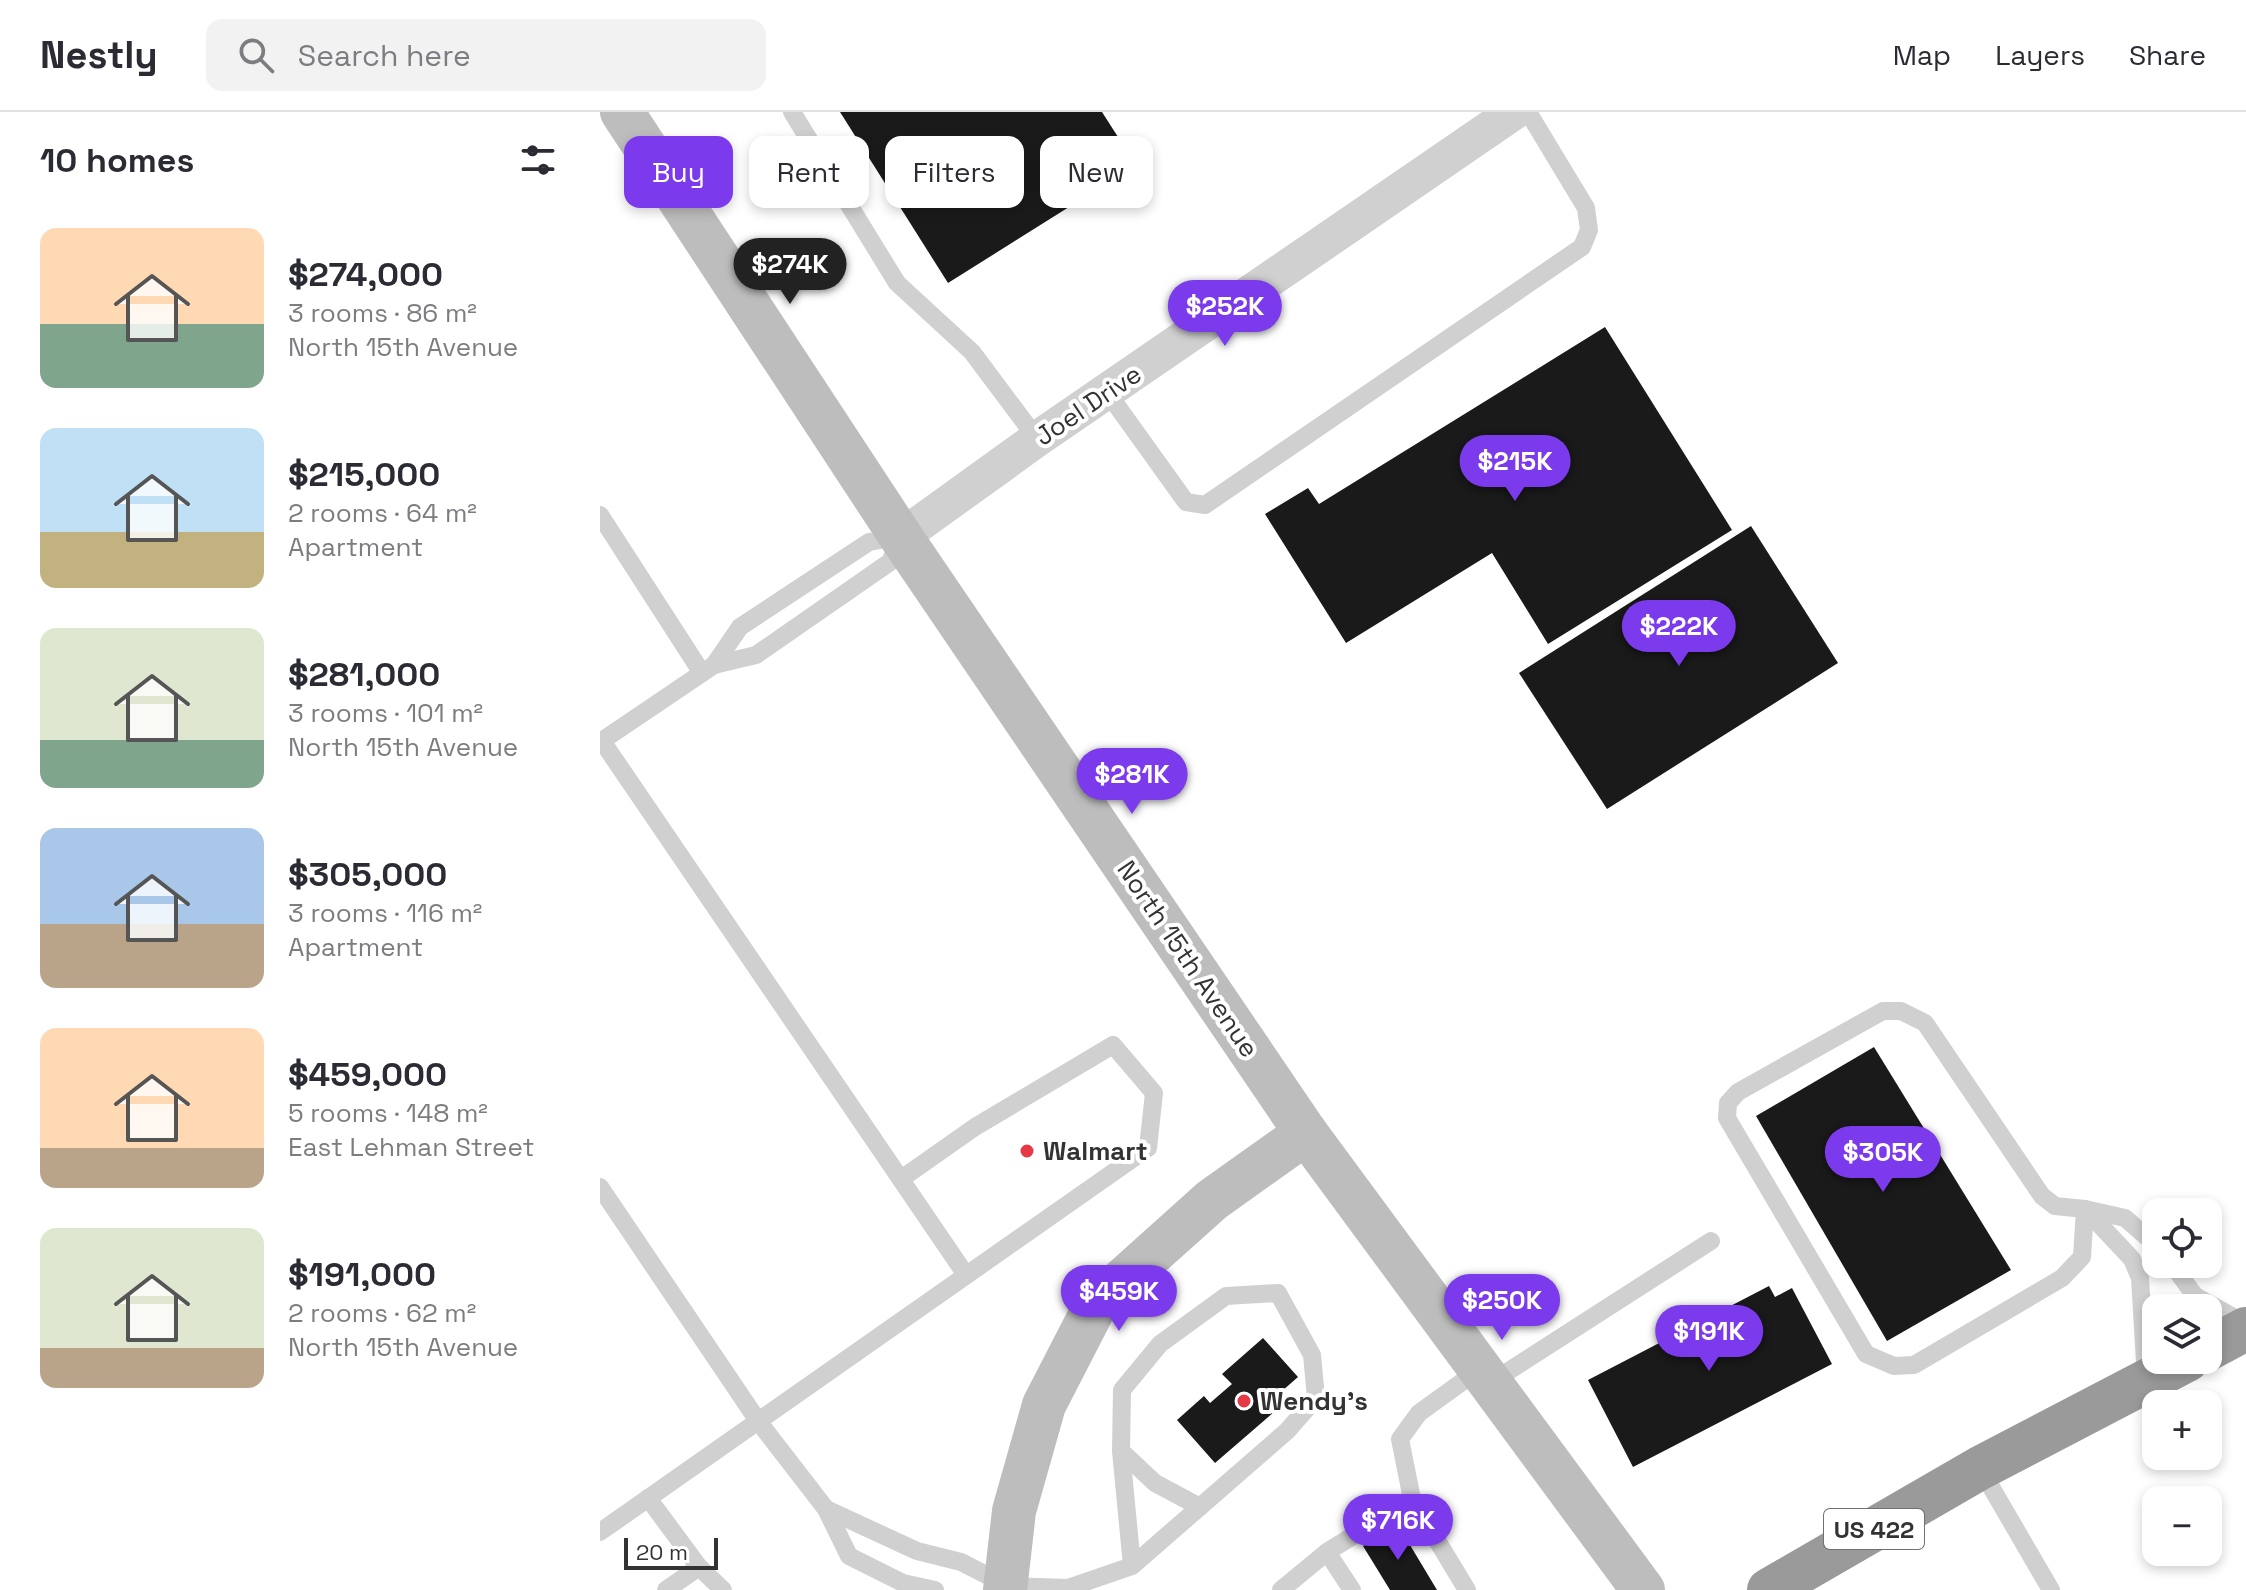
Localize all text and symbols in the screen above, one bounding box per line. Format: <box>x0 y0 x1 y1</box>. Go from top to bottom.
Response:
search box <box>206 19 766 91</box>
text: Nestly <box>40 31 158 79</box>
icon: search <box>234 33 278 77</box>
text: Search here <box>298 36 471 75</box>
text: Map <box>1893 37 1951 73</box>
text: Layers <box>1995 37 2085 73</box>
text: Share <box>2129 37 2206 73</box>
chip: Buy <box>624 136 733 208</box>
chip: Rent <box>749 136 869 208</box>
chip: Filters <box>885 136 1024 208</box>
chip: New <box>1040 136 1153 208</box>
icon: filters <box>516 138 560 182</box>
text: 10 homes <box>40 139 194 182</box>
pin: $274K <box>734 238 846 306</box>
text: $274K <box>752 247 828 281</box>
text: $274,000 <box>288 253 443 296</box>
icon: home <box>104 260 200 356</box>
pin: $252K <box>1169 280 1281 348</box>
text: $252K <box>1186 289 1264 323</box>
text: 3 rooms · 86 m² <box>288 296 477 330</box>
text: North 15th Avenue <box>288 330 518 364</box>
street label: Joel Drive <box>1028 357 1148 453</box>
pin: $215K <box>1459 435 1571 503</box>
text: $215K <box>1478 444 1552 478</box>
text: $215,000 <box>288 453 440 496</box>
icon: home <box>104 460 200 556</box>
text: 2 rooms · 64 m² <box>288 496 477 530</box>
text: Apartment <box>288 530 423 564</box>
pin: $222K <box>1623 600 1735 668</box>
text: $222K <box>1640 609 1718 643</box>
text: $281,000 <box>288 653 440 696</box>
icon: home <box>104 660 200 756</box>
text: 3 rooms · 101 m² <box>288 696 483 730</box>
text: North 15th Avenue <box>288 730 518 764</box>
pin: $281K <box>1076 748 1188 816</box>
text: $281K <box>1095 757 1169 791</box>
text: $305,000 <box>288 853 447 896</box>
street label: North 15th Avenue <box>1110 854 1266 1064</box>
icon: home <box>104 860 200 956</box>
text: 3 rooms · 116 m² <box>288 896 482 930</box>
text: Apartment <box>288 930 423 964</box>
text: $459,000 <box>288 1053 447 1096</box>
icon: home <box>104 1060 200 1156</box>
text: 5 rooms · 148 m² <box>288 1096 488 1130</box>
pin: $305K <box>1827 1126 1939 1194</box>
text: East Lehman Street <box>288 1130 534 1164</box>
place label: Walmart <box>1043 1134 1148 1168</box>
text: $305K <box>1843 1135 1923 1169</box>
marker: Walmart <box>1018 1142 1036 1160</box>
map controls <box>2142 1198 2222 1566</box>
button: locate <box>2142 1198 2222 1278</box>
text: $191,000 <box>288 1253 436 1296</box>
icon: home <box>104 1260 200 1356</box>
pin: $459K <box>1063 1265 1175 1333</box>
text: $459K <box>1079 1274 1159 1308</box>
pin: $250K <box>1446 1274 1558 1342</box>
text: $250K <box>1462 1283 1542 1317</box>
button: layers <box>2142 1294 2222 1374</box>
text: 2 rooms · 62 m² <box>288 1296 476 1330</box>
pin: $191K <box>1653 1305 1765 1373</box>
text: $191K <box>1673 1314 1745 1348</box>
text: North 15th Avenue <box>288 1330 518 1364</box>
place label: Wendy's <box>1260 1384 1368 1418</box>
button: + <box>2142 1390 2222 1470</box>
marker: Wendy's <box>1235 1392 1253 1410</box>
button: − <box>2142 1486 2222 1566</box>
pin: $716K <box>1342 1494 1454 1562</box>
text: $716K <box>1361 1503 1435 1537</box>
road number: US 422 <box>1824 1509 1924 1549</box>
scale bar <box>624 1534 718 1570</box>
text: 20 m <box>636 1538 688 1566</box>

